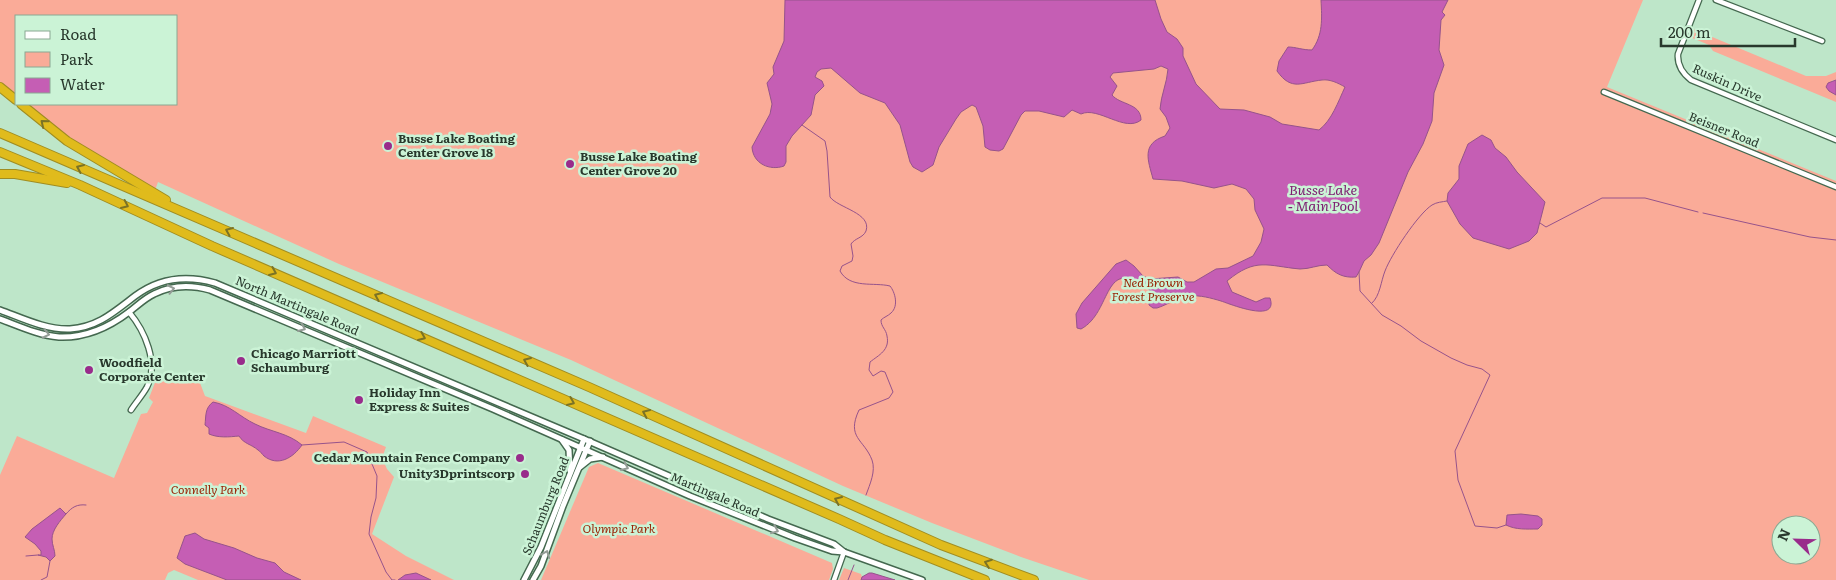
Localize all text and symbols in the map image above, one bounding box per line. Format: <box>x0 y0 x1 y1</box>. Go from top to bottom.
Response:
legend <box>15 15 178 105</box>
scale bar <box>1661 15 1795 47</box>
text: 200 m <box>1668 20 1711 43</box>
text: Road <box>60 22 96 45</box>
text: Park <box>60 47 94 70</box>
street label: Ruskin Drive <box>1690 59 1765 105</box>
text: Water <box>60 72 105 95</box>
street label: Beisner Road <box>1686 107 1763 152</box>
one-way arrow <box>41 119 50 128</box>
place label: Busse Lake Boating Center Grove 18 <box>398 129 516 161</box>
marker: Busse Lake Boating Center Grove 18 <box>382 140 394 152</box>
place label: Busse Lake Boating Center Grove 20 <box>580 147 698 179</box>
marker: Busse Lake Boating Center Grove 20 <box>564 158 576 170</box>
one-way arrow <box>76 164 85 175</box>
water label: Busse Lake - Main Pool <box>1288 179 1358 215</box>
one-way arrow <box>120 199 129 210</box>
one-way arrow <box>225 227 234 238</box>
one-way arrow <box>268 266 277 277</box>
street label: North Martingale Road <box>233 271 362 340</box>
park label: Ned Brown Forest Preserve <box>1112 273 1195 305</box>
one-way arrow <box>167 284 176 295</box>
one-way arrow <box>374 291 383 302</box>
one-way arrow <box>297 321 306 332</box>
one-way arrow <box>42 328 51 339</box>
one-way arrow <box>417 331 426 342</box>
place label: Chicago Marriott Schaumburg <box>251 344 357 376</box>
place label: Woodfield Corporate Center <box>99 353 206 385</box>
marker: Chicago Marriott Schaumburg <box>235 355 247 367</box>
one-way arrow <box>523 356 532 367</box>
marker: Woodfield Corporate Center <box>83 364 95 376</box>
place label: Holiday Inn Express & Suites <box>369 383 469 415</box>
marker: Holiday Inn Express & Suites <box>353 394 365 406</box>
one-way arrow <box>566 395 575 406</box>
one-way arrow <box>642 409 651 420</box>
place label: Cedar Mountain Fence Company <box>314 448 511 466</box>
marker: Cedar Mountain Fence Company <box>514 452 526 464</box>
street label: Schaumburg Road <box>517 453 573 558</box>
one-way arrow <box>620 461 629 472</box>
place label: Unity3Dprintscorp <box>399 464 515 482</box>
street label: Martingale Road <box>668 467 763 521</box>
marker: Unity3Dprintscorp <box>519 468 531 480</box>
park label: Connelly Park <box>171 480 246 498</box>
one-way arrow <box>834 495 843 506</box>
north arrow <box>1771 515 1821 565</box>
park label: Olympic Park <box>583 519 656 537</box>
one-way arrow <box>770 524 779 535</box>
text: N <box>1772 525 1795 544</box>
one-way arrow <box>540 551 550 559</box>
one-way arrow <box>984 559 993 569</box>

